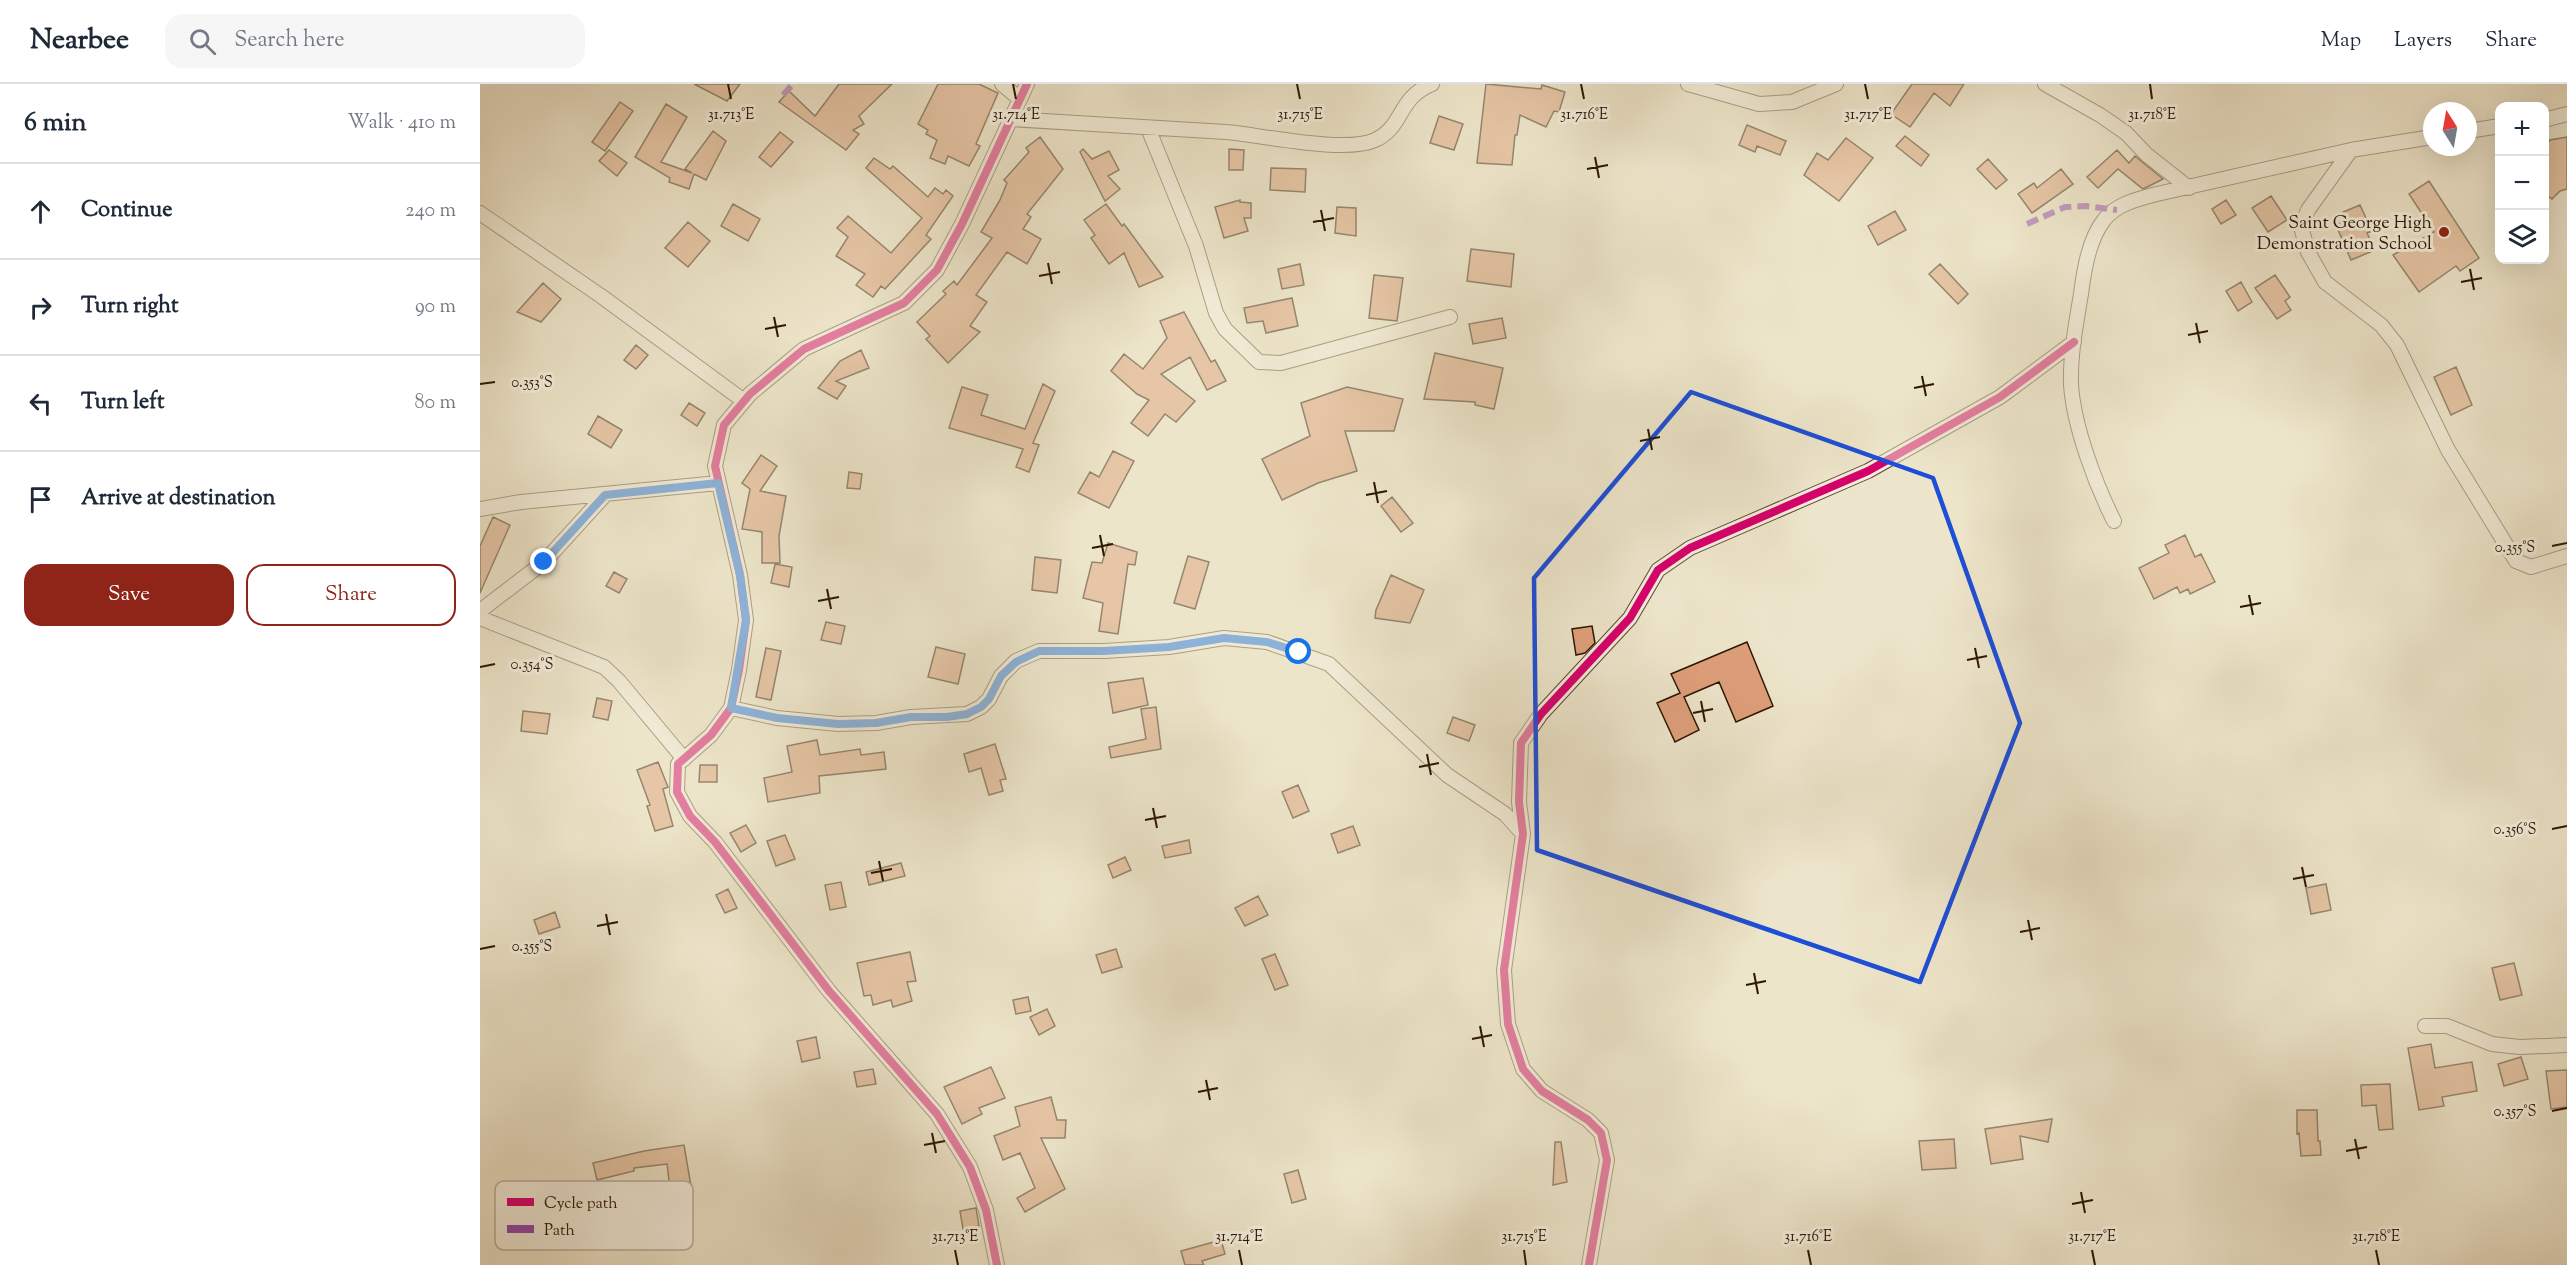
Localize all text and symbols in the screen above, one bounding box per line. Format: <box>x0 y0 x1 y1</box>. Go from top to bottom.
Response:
search box <box>165 14 585 68</box>
text: Nearbee <box>30 21 129 61</box>
icon: search <box>186 25 219 58</box>
text: Search here <box>234 25 345 57</box>
text: Map <box>2321 26 2361 56</box>
text: Layers <box>2394 26 2452 56</box>
text: Share <box>2485 26 2537 56</box>
north arrow <box>2423 102 2477 156</box>
map controls <box>2495 102 2549 264</box>
button: + <box>2495 102 2549 156</box>
text: 6 min <box>24 105 87 142</box>
text: 31.713°E <box>708 105 754 126</box>
text: 31.714°E <box>992 105 1040 126</box>
text: 31.715°E <box>1277 105 1323 126</box>
text: 31.716°E <box>1560 105 1608 126</box>
text: 31.717°E <box>1844 105 1892 126</box>
text: 31.718°E <box>2128 105 2176 126</box>
text: Walk · 410 m <box>347 109 456 138</box>
button: − <box>2495 156 2549 210</box>
icon: ahead <box>24 195 57 228</box>
text: Continue <box>81 195 172 227</box>
text: 240 m <box>405 197 456 226</box>
button: layers <box>2495 210 2549 264</box>
place label: Saint George High Demonstration School <box>2257 211 2432 258</box>
marker: Saint George High Demonstration School <box>2437 225 2451 239</box>
icon: right <box>24 291 57 324</box>
text: Turn right <box>81 291 178 323</box>
text: 90 m <box>415 293 456 322</box>
text: 0.353°S <box>511 373 553 394</box>
icon: left <box>24 387 57 420</box>
text: Turn left <box>81 387 164 419</box>
text: 80 m <box>415 389 456 418</box>
icon: arrive <box>24 483 57 516</box>
text: Arrive at destination <box>81 483 276 515</box>
text: 0.355°S <box>2495 538 2535 559</box>
route end <box>530 548 556 574</box>
button: Save <box>24 564 234 626</box>
button: Share <box>246 564 456 626</box>
route start <box>1285 638 1311 664</box>
text: 0.354°S <box>511 655 553 676</box>
text: 0.356°S <box>2494 820 2536 841</box>
text: 0.355°S <box>512 937 552 958</box>
text: 0.357°S <box>2494 1102 2536 1123</box>
legend <box>495 1181 693 1250</box>
text: Cycle path <box>544 1193 618 1216</box>
text: Path <box>544 1220 575 1243</box>
text: 31.713°E <box>932 1227 978 1248</box>
text: 31.714°E <box>1215 1227 1263 1248</box>
text: 31.715°E <box>1501 1227 1547 1248</box>
text: 31.716°E <box>1784 1227 1832 1248</box>
text: 31.717°E <box>2068 1227 2116 1248</box>
text: 31.718°E <box>2352 1227 2400 1248</box>

